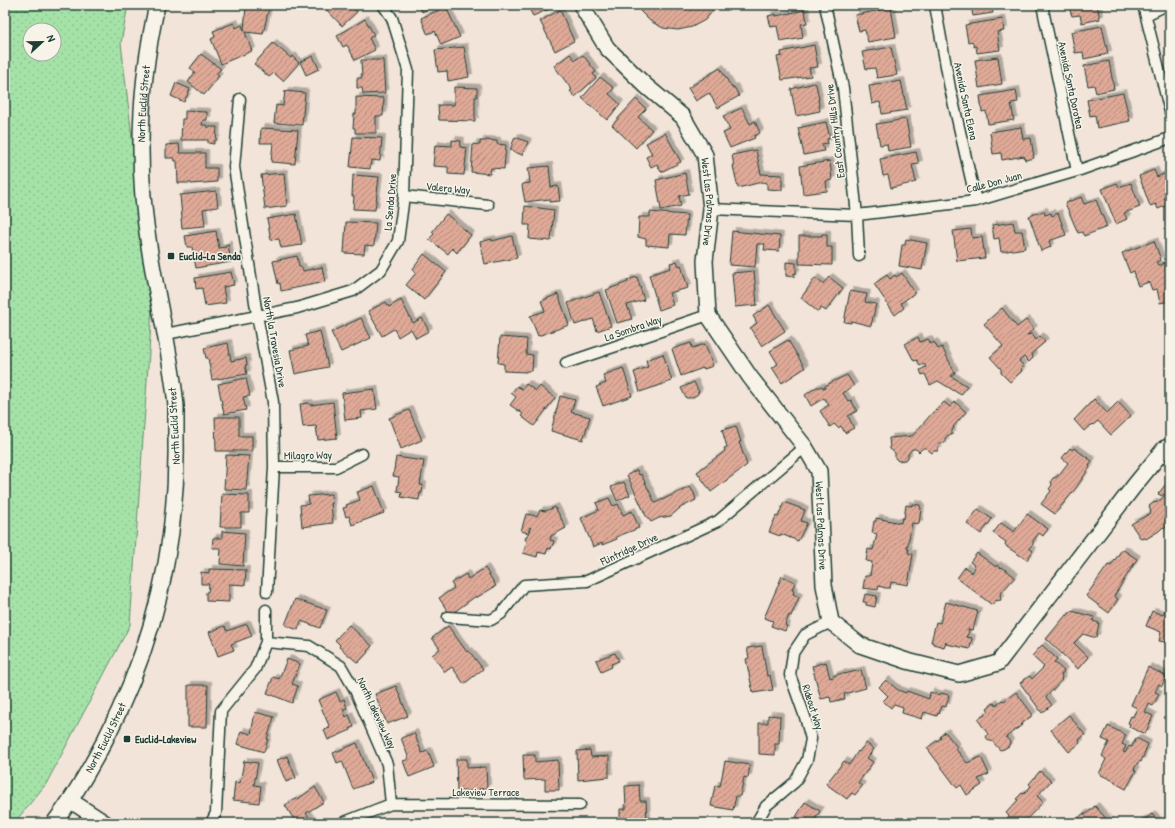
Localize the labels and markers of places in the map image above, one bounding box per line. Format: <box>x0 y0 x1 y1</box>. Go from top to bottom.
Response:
place label: Euclid-La Senda <box>179 249 241 263</box>
marker: Euclid-La Senda <box>166 251 176 261</box>
place label: Euclid-Lakeview <box>135 732 196 746</box>
marker: Euclid-Lakeview <box>122 734 132 744</box>

